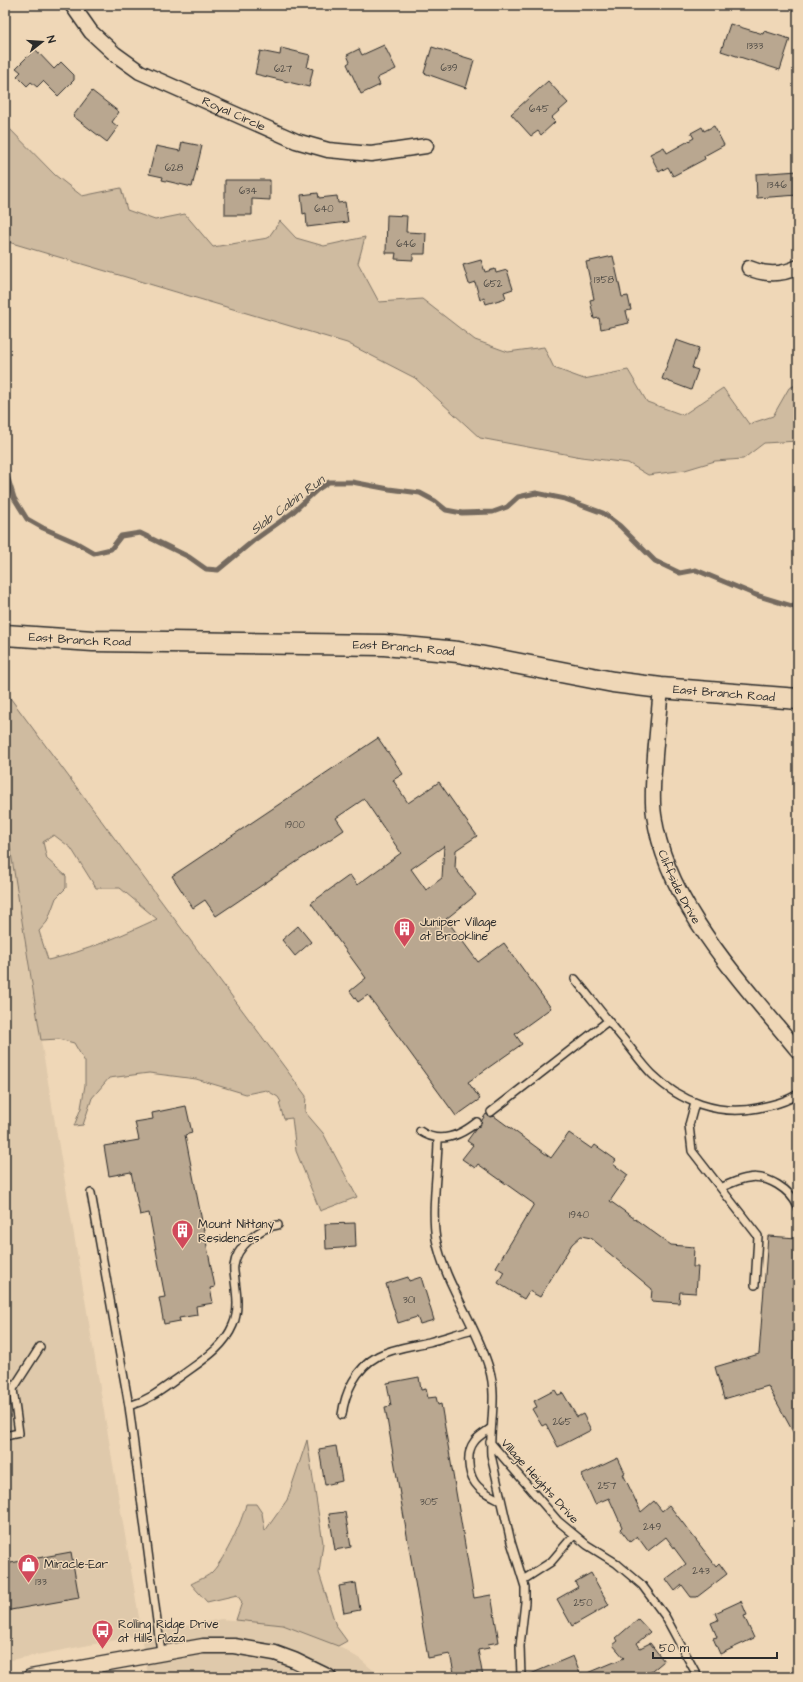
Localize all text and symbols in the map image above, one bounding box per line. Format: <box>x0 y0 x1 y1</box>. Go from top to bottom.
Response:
north arrow <box>22 22 62 62</box>
text: N <box>43 34 59 45</box>
house number: 1333 <box>747 39 763 53</box>
house number: 639 <box>440 61 458 75</box>
house number: 627 <box>274 62 292 76</box>
street label: Royal Circle <box>199 93 268 136</box>
house number: 645 <box>529 102 549 116</box>
house number: 628 <box>165 161 184 175</box>
house number: 1346 <box>767 178 787 192</box>
house number: 634 <box>239 184 257 198</box>
house number: 640 <box>314 202 334 216</box>
house number: 646 <box>396 237 416 251</box>
house number: 1358 <box>594 273 614 287</box>
house number: 652 <box>483 277 503 291</box>
water label: Slab Cabin Run <box>247 470 330 539</box>
street label: East Branch Road <box>28 629 131 651</box>
street label: East Branch Road <box>353 637 455 661</box>
street label: East Branch Road <box>672 681 776 706</box>
house number: 1900 <box>285 818 305 832</box>
street label: Cliffside Drive <box>654 848 705 928</box>
place label: Juniper Village at Brookline <box>420 914 497 945</box>
building icon: Juniper Village at Brookline <box>391 916 417 949</box>
house number: 1940 <box>569 1208 589 1222</box>
place label: Mount Nittany Residences <box>198 1216 275 1247</box>
building icon: Mount Nittany Residences <box>169 1218 195 1251</box>
house number: 301 <box>403 1293 416 1307</box>
house number: 265 <box>552 1415 572 1429</box>
street label: Village Heights Drive <box>496 1435 583 1529</box>
house number: 257 <box>598 1479 616 1493</box>
house number: 305 <box>420 1495 438 1509</box>
house number: 249 <box>643 1520 661 1534</box>
shop icon: Miracle-Ear <box>15 1551 41 1584</box>
place label: Miracle-Ear <box>44 1556 108 1573</box>
house number: 243 <box>692 1564 710 1578</box>
house number: 133 <box>35 1575 47 1589</box>
house number: 250 <box>573 1596 593 1610</box>
place label: Rolling Ridge Drive at Hills Plaza <box>118 1616 219 1647</box>
bus stop icon: Rolling Ridge Drive at Hills Plaza <box>90 1618 116 1651</box>
scale bar <box>653 1634 777 1660</box>
text: 50 m <box>659 1640 690 1657</box>

